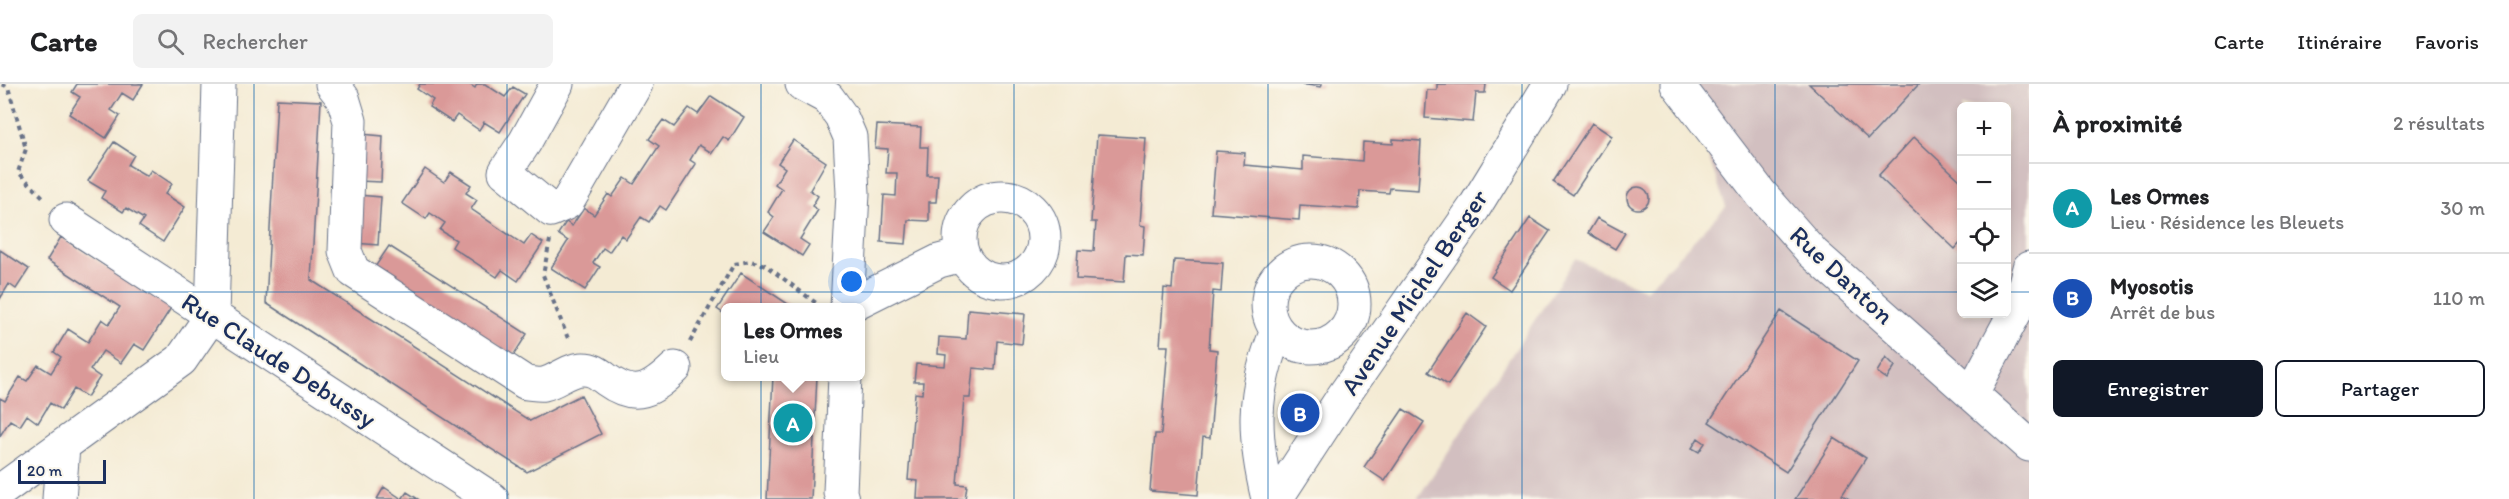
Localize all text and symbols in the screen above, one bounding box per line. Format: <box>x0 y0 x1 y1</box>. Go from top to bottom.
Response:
search box <box>133 14 553 68</box>
text: Carte <box>30 24 97 58</box>
icon: search <box>154 25 187 58</box>
text: Rechercher <box>202 28 308 55</box>
text: Carte <box>2214 29 2264 54</box>
text: Itinéraire <box>2297 29 2382 54</box>
text: Favoris <box>2415 29 2479 54</box>
map controls <box>1957 102 2011 318</box>
button: + <box>1957 102 2011 156</box>
text: À proximité <box>2053 107 2182 139</box>
text: 2 résultats <box>2393 111 2485 135</box>
button: − <box>1957 156 2011 210</box>
street label: Avenue Michel Berger <box>1333 183 1495 401</box>
text: Les Ormes <box>2110 183 2209 210</box>
text: A <box>2066 196 2079 220</box>
text: 30 m <box>2440 196 2485 220</box>
button: locate <box>1957 210 2011 264</box>
text: Lieu · Résidence les Bleuets <box>2110 210 2344 234</box>
street label: Rue Danton <box>1783 219 1901 331</box>
button: layers <box>1957 264 2011 318</box>
your location <box>837 267 866 296</box>
text: Myosotis <box>2110 273 2194 300</box>
street label: Rue Claude Debussy <box>176 285 382 435</box>
text: B <box>2066 286 2079 310</box>
text: 110 m <box>2433 286 2485 310</box>
text: Arrêt de bus <box>2110 300 2215 324</box>
popup <box>721 303 865 381</box>
text: Les Ormes <box>743 317 843 344</box>
text: Lieu <box>743 344 779 368</box>
button: Enregistrer <box>2053 360 2263 417</box>
button: Partager <box>2275 360 2485 417</box>
pin: B <box>1280 390 1320 436</box>
pin: A <box>774 400 812 446</box>
scale bar <box>18 457 106 484</box>
text: 20 m <box>27 461 62 480</box>

